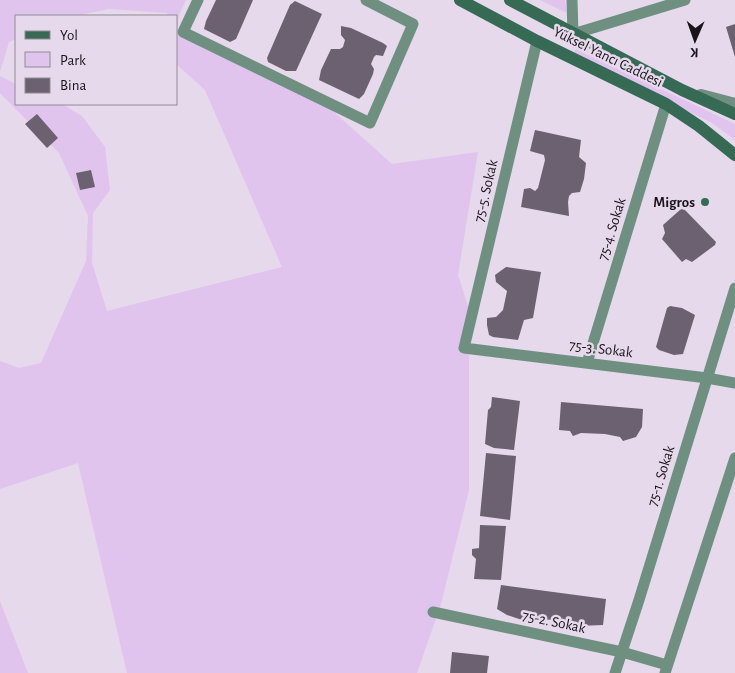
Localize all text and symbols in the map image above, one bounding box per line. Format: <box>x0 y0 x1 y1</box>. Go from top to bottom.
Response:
legend <box>15 15 178 105</box>
north arrow <box>670 15 720 65</box>
street label: Yüksel Yancı Caddesi <box>551 24 665 90</box>
text: Yol <box>60 28 78 43</box>
text: K <box>689 45 699 59</box>
text: Park <box>60 53 86 68</box>
text: Bina <box>60 78 86 93</box>
street label: 75-5. Sokak <box>472 158 501 224</box>
place label: Migros <box>653 195 695 210</box>
street label: 75-4. Sokak <box>595 196 629 262</box>
marker: Migros <box>699 196 711 208</box>
street label: 75-3. Sokak <box>568 338 634 360</box>
street label: 75-1. Sokak <box>645 444 677 508</box>
street label: 75-2. Sokak <box>521 608 587 636</box>

